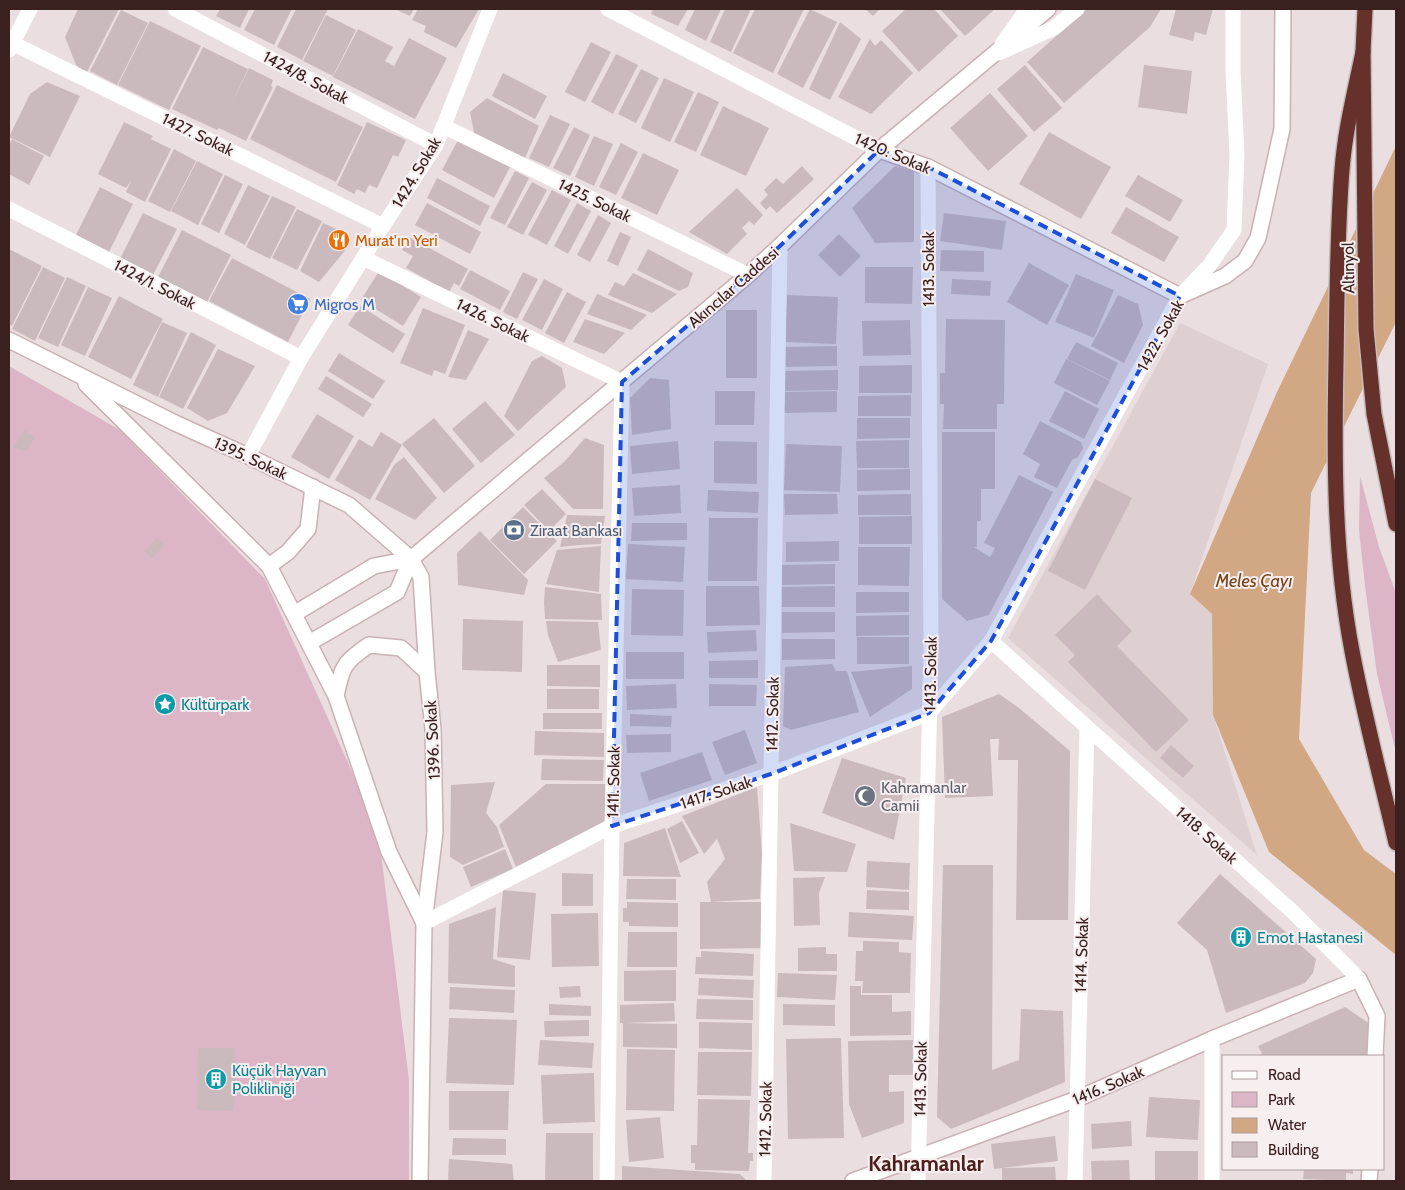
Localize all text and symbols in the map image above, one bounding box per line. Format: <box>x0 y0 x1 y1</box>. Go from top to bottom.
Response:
street label: 1424/8. Sokak <box>260 47 352 108</box>
street label: 1427. Sokak <box>159 109 237 160</box>
street label: 1420. Sokak <box>852 129 934 178</box>
street label: 1424. Sokak <box>388 133 445 211</box>
street label: 1425. Sokak <box>555 175 635 227</box>
restaurant icon: Murat'ın Yeri <box>327 228 351 252</box>
street label: 1413. Sokak <box>919 230 938 307</box>
place label: Murat'ın Yeri <box>355 231 438 250</box>
street label: Altınyol <box>1339 242 1358 294</box>
street label: Akıncılar Caddesi <box>684 243 782 332</box>
street label: 1424/1. Sokak <box>111 256 200 314</box>
supermarket icon: Migros M <box>286 292 310 316</box>
place label: Migros M <box>314 295 375 314</box>
street label: 1426. Sokak <box>453 295 533 347</box>
street label: 1422. Sokak <box>1133 296 1188 374</box>
street label: 1395. Sokak <box>211 433 291 484</box>
bank icon: Ziraat Bankası <box>502 518 526 542</box>
place label: Ziraat Bankası <box>530 521 622 540</box>
water label: Meles Çayı <box>1215 570 1292 592</box>
street label: 1413. Sokak <box>920 635 941 712</box>
street label: 1412. Sokak <box>762 675 783 752</box>
place icon: Kültürpark <box>153 692 177 716</box>
place label: Kültürpark <box>181 695 250 714</box>
street label: 1396. Sokak <box>421 699 444 780</box>
street label: 1411. Sokak <box>603 745 624 818</box>
street label: 1417. Sokak <box>678 772 755 813</box>
place label: Kahramanlar Camii <box>881 778 967 815</box>
mosque icon: Kahramanlar Camii <box>853 784 877 808</box>
street label: 1418. Sokak <box>1172 803 1242 869</box>
street label: 1414. Sokak <box>1071 916 1092 993</box>
building icon: Emot Hastanesi <box>1229 925 1253 949</box>
place label: Emot Hastanesi <box>1257 928 1363 947</box>
street label: 1413. Sokak <box>910 1040 931 1117</box>
legend <box>1222 1055 1385 1170</box>
place label: Küçük Hayvan Polikliniği <box>232 1061 327 1098</box>
street label: 1416. Sokak <box>1070 1062 1148 1109</box>
text: Road <box>1268 1066 1301 1084</box>
building icon: Küçük Hayvan Polikliniği <box>204 1067 228 1091</box>
street label: 1412. Sokak <box>755 1080 776 1157</box>
text: Park <box>1268 1091 1295 1109</box>
text: Water <box>1268 1116 1306 1134</box>
text: Building <box>1268 1141 1319 1159</box>
district label: Kahramanlar <box>868 1151 984 1176</box>

